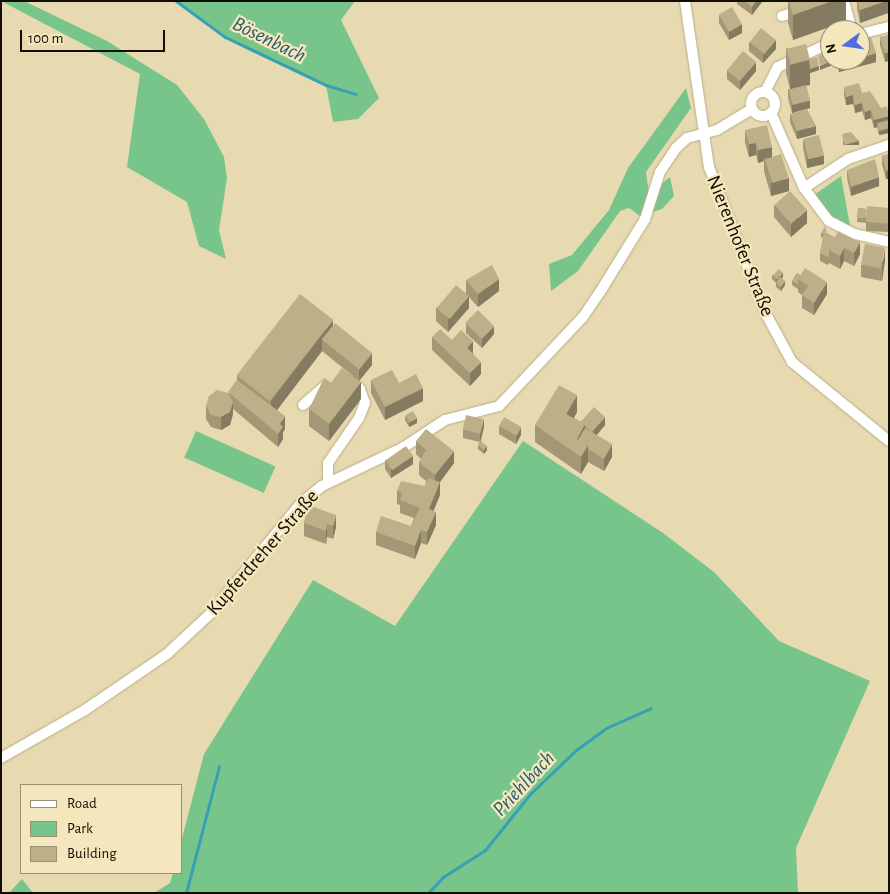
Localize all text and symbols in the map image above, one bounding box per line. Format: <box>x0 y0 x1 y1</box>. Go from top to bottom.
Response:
water label: Bösenbach <box>228 11 310 69</box>
scale bar <box>22 20 168 52</box>
north arrow <box>820 20 870 70</box>
text: 100 m <box>28 31 63 46</box>
text: N <box>823 42 839 55</box>
street label: Nierenhofer Straße <box>701 172 779 320</box>
street label: Kupferdreher Straße <box>202 485 324 621</box>
water label: Priehlbach <box>488 746 560 822</box>
legend <box>20 784 182 874</box>
text: Road <box>67 796 97 811</box>
text: Park <box>67 821 93 836</box>
text: Building <box>67 846 117 861</box>

